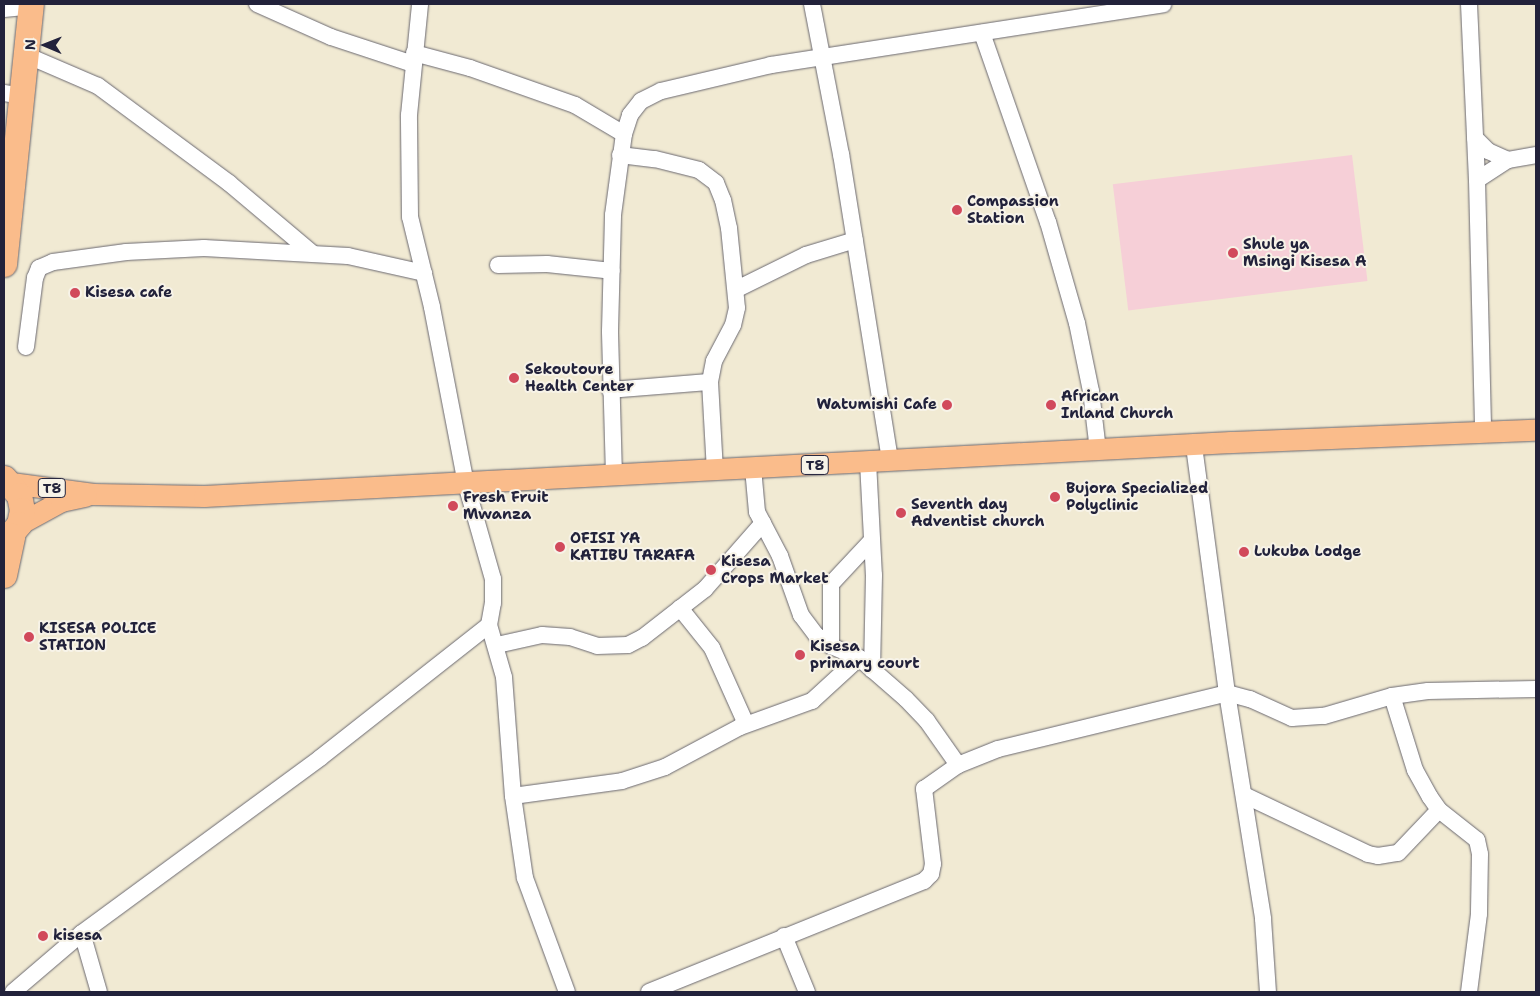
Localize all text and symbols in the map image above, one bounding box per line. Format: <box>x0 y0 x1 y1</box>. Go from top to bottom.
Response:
north arrow <box>20 20 70 70</box>
text: N <box>21 39 39 50</box>
place label: Compassion Station <box>967 192 1059 227</box>
marker: Compassion Station <box>951 204 963 216</box>
place label: Shule ya Msingi Kisesa A <box>1243 235 1367 270</box>
marker: Shule ya Msingi Kisesa A <box>1227 247 1239 259</box>
place label: Kisesa cafe <box>85 284 172 302</box>
marker: Kisesa cafe <box>69 287 81 299</box>
place label: Sekoutoure Health Center <box>525 360 634 395</box>
marker: Sekoutoure Health Center <box>507 371 521 385</box>
place label: African Inland Church <box>1061 387 1173 422</box>
place label: Watumishi Cafe <box>817 396 937 414</box>
marker: Watumishi Cafe <box>941 399 953 411</box>
marker: African Inland Church <box>1045 399 1057 411</box>
road number: T8 <box>800 454 830 476</box>
road number: T8 <box>37 476 67 499</box>
place label: Bujora Specialized Polyclinic <box>1066 479 1208 514</box>
place label: Fresh Fruit Mwanza <box>463 488 549 523</box>
marker: Bujora Specialized Polyclinic <box>1048 490 1062 504</box>
place label: Seventh day Adventist church <box>911 495 1044 530</box>
marker: Fresh Fruit Mwanza <box>447 500 459 512</box>
marker: Seventh day Adventist church <box>895 507 907 519</box>
place label: OFISI YA KATIBU TARAFA <box>570 529 695 564</box>
marker: OFISI YA KATIBU TARAFA <box>554 541 566 553</box>
place label: Lukuba Lodge <box>1254 543 1361 561</box>
marker: Lukuba Lodge <box>1238 546 1250 558</box>
place label: Kisesa Crops Market <box>721 552 829 587</box>
marker: Kisesa Crops Market <box>705 564 717 576</box>
place label: KISESA POLICE STATION <box>39 619 157 654</box>
marker: KISESA POLICE STATION <box>23 631 35 643</box>
place label: Kisesa primary court <box>810 637 919 672</box>
marker: Kisesa primary court <box>794 649 806 661</box>
place label: kisesa <box>53 927 102 945</box>
marker: kisesa <box>37 930 49 942</box>

